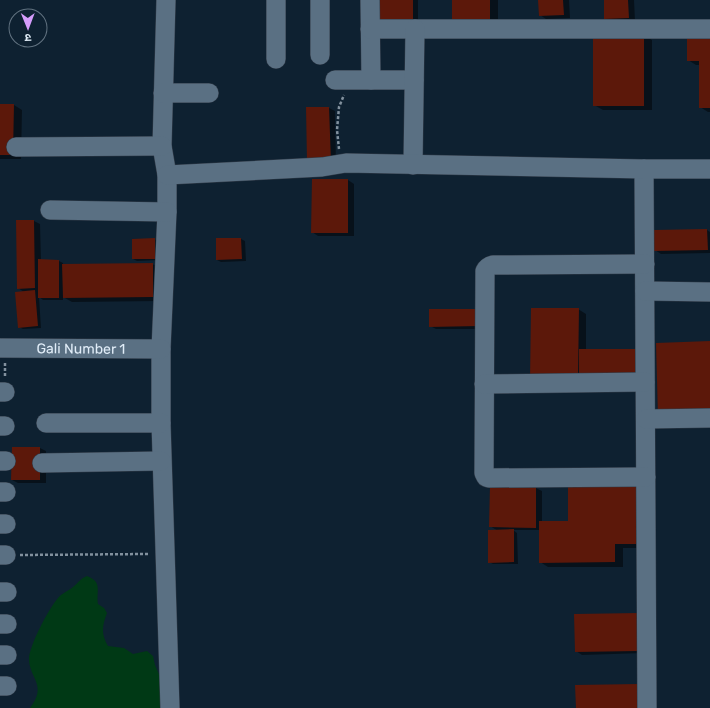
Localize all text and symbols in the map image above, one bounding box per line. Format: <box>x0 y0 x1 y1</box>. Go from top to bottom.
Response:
north arrow <box>8 8 48 48</box>
text: उ <box>24 31 31 44</box>
street label: Gali Number 1 <box>37 340 125 357</box>

